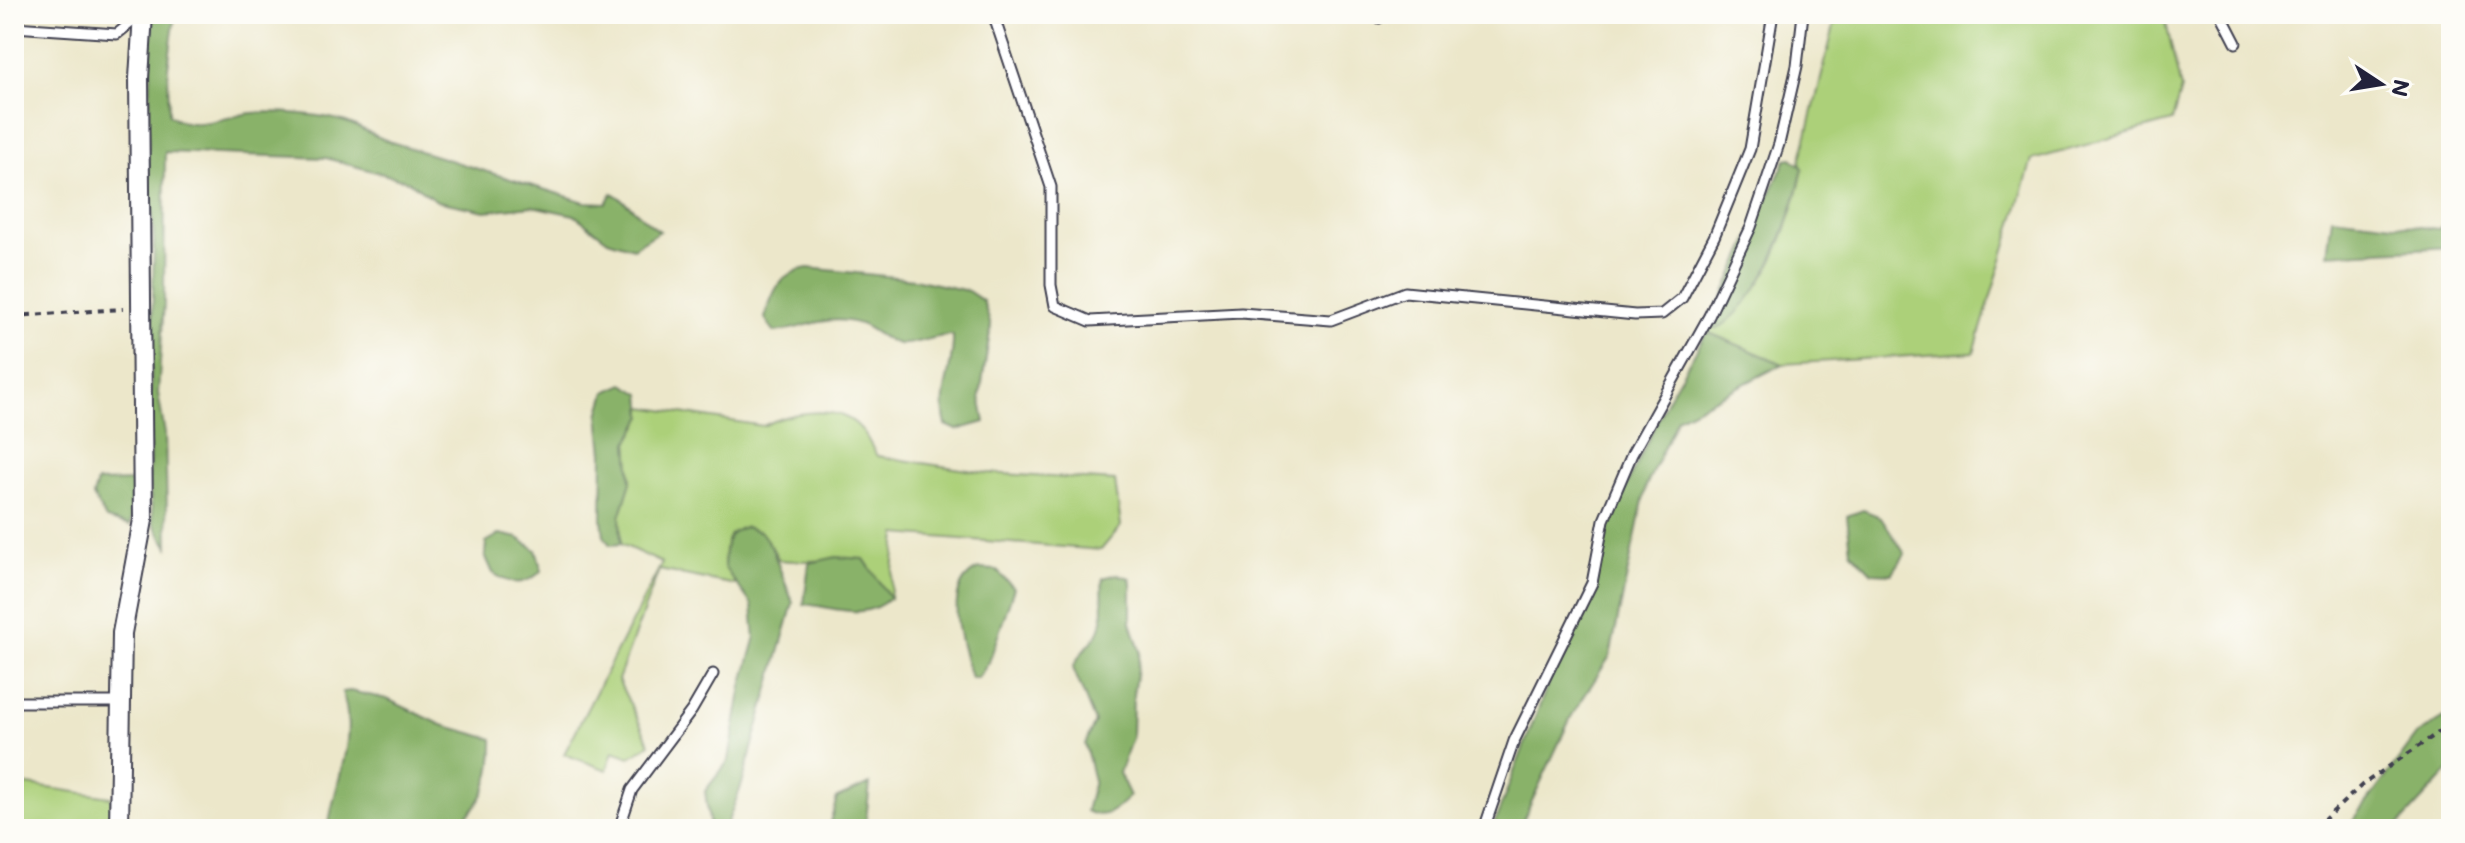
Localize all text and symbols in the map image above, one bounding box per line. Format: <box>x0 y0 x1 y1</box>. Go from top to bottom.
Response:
north arrow <box>2341 44 2421 124</box>
text: N <box>2385 77 2417 99</box>

